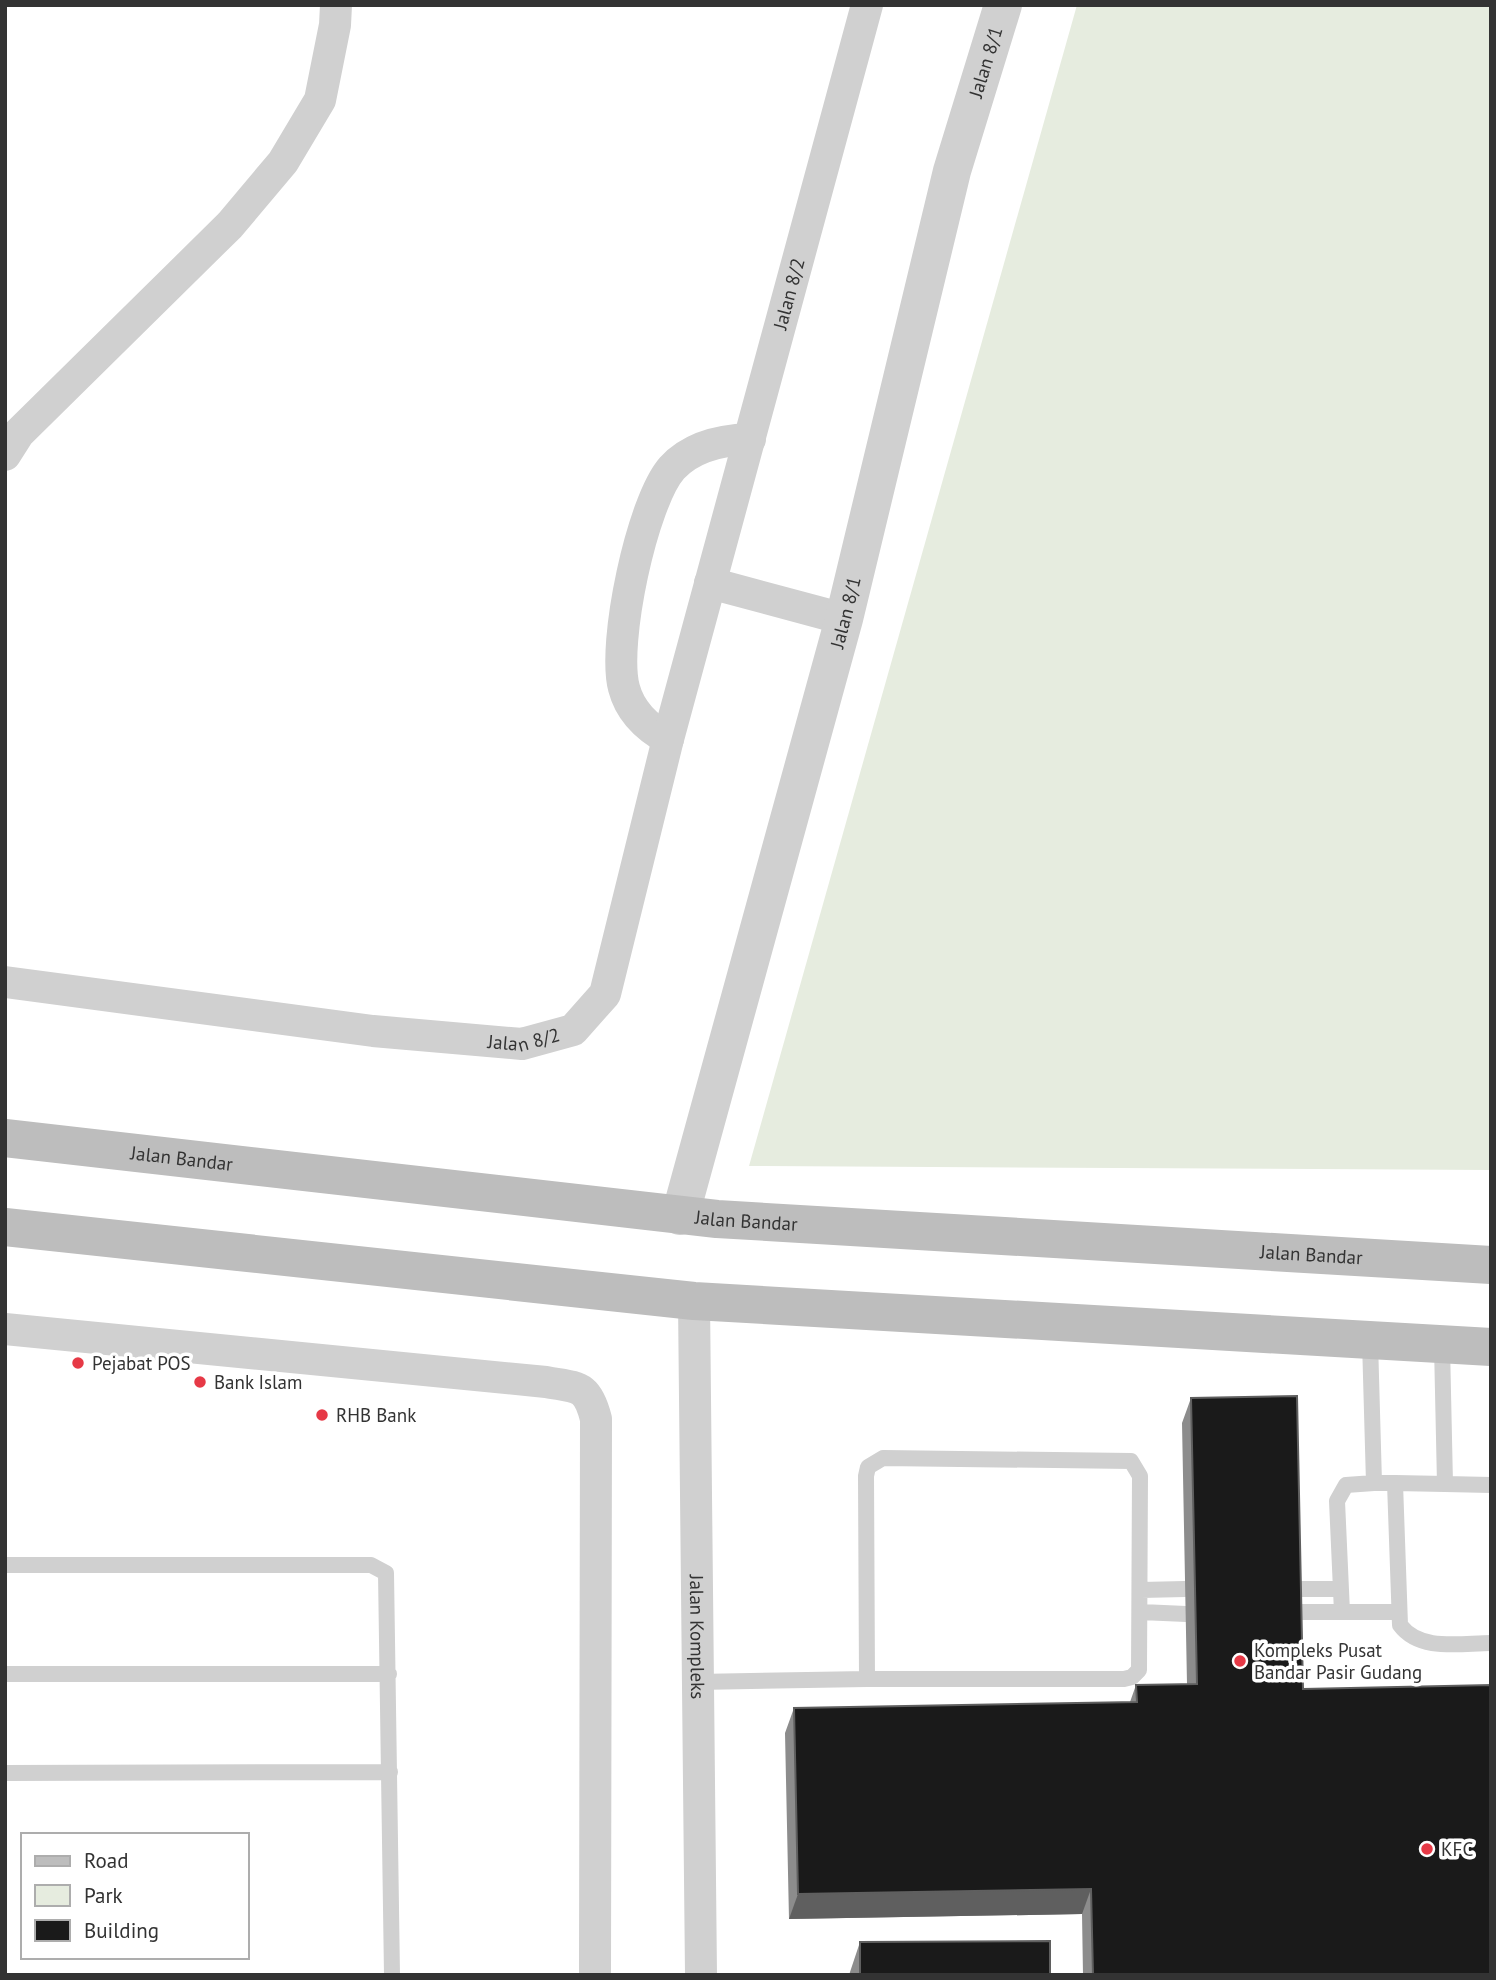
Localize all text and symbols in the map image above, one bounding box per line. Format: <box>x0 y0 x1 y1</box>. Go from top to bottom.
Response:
street label: Jalan 8/1 <box>963 24 1008 101</box>
street label: Jalan 8/2 <box>767 255 810 333</box>
street label: Jalan 8/1 <box>824 574 866 652</box>
street label: Jalan 8/2 <box>486 1022 562 1057</box>
street label: Jalan Bandar <box>129 1140 235 1176</box>
street label: Jalan Bandar <box>693 1204 799 1236</box>
street label: Jalan Bandar <box>1258 1239 1364 1269</box>
place label: Pejabat POS <box>92 1351 191 1375</box>
marker: Pejabat POS <box>70 1355 86 1371</box>
place label: Bank Islam <box>214 1370 302 1394</box>
marker: Bank Islam <box>192 1374 208 1390</box>
place label: RHB Bank <box>336 1403 416 1427</box>
marker: RHB Bank <box>314 1407 330 1423</box>
street label: Jalan Kompleks <box>685 1574 710 1699</box>
place label: Kompleks Pusat Bandar Pasir Gudang <box>1254 1638 1422 1684</box>
marker: Kompleks Pusat Bandar Pasir Gudang <box>1232 1653 1248 1669</box>
legend <box>21 1833 248 1959</box>
place label: KFC <box>1441 1837 1473 1861</box>
marker: KFC <box>1419 1841 1435 1857</box>
text: Road <box>84 1847 128 1874</box>
text: Park <box>84 1882 123 1909</box>
text: Building <box>84 1917 159 1944</box>

